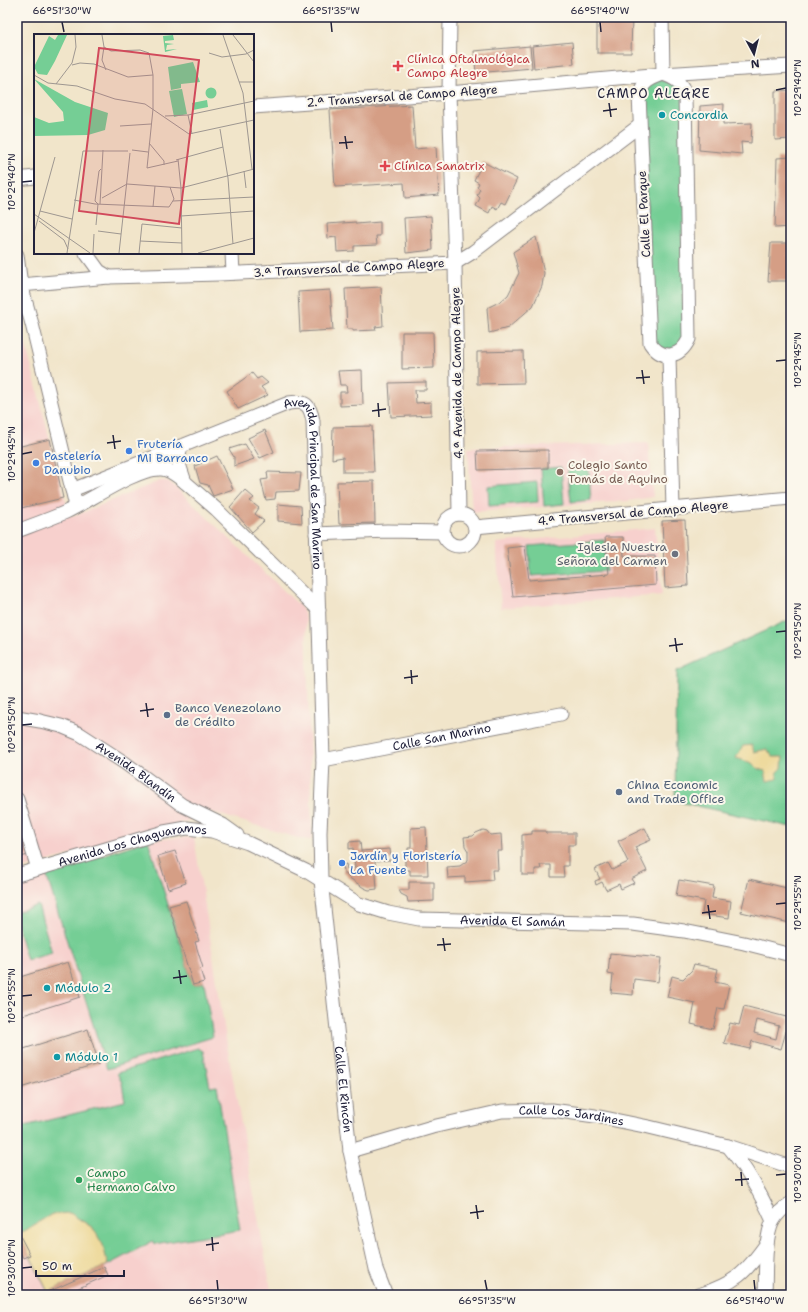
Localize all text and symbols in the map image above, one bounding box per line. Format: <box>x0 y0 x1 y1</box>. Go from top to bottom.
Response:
text: 66°51'30"W <box>33 4 92 17</box>
text: 66°51'35"W <box>302 4 360 17</box>
text: 66°51'40"W <box>571 4 630 17</box>
inset map <box>34 34 254 254</box>
north arrow <box>734 34 774 74</box>
place label: Clínica Oftalmológica Campo Alegre <box>407 51 530 81</box>
text: N <box>750 55 760 71</box>
text: 10°29'40"N <box>791 59 804 117</box>
marker: Clínica Oftalmológica Campo Alegre <box>392 60 404 72</box>
street label: 2.ª Transversal de Campo Alegre <box>306 81 498 111</box>
district label: CAMPO ALEGRE <box>597 85 711 102</box>
place label: Concordia <box>670 107 728 123</box>
marker: Concordia <box>657 110 667 120</box>
text: 10°29'40"N <box>5 153 18 211</box>
place label: Clínica Sanatrix <box>394 158 485 174</box>
marker: Clínica Sanatrix <box>379 160 391 172</box>
street label: Calle El Parque <box>634 170 654 258</box>
street label: 3.ª Transversal de Campo Alegre <box>253 255 445 281</box>
street label: 4.ª Avenida de Campo Alegre <box>447 287 466 459</box>
text: 10°29'45"N <box>791 332 804 388</box>
street label: Avenida Principal de San Marino <box>280 394 325 570</box>
text: 10°29'45"N <box>5 426 18 482</box>
place label: Frutería Mi Barranco <box>137 436 208 466</box>
marker: Frutería Mi Barranco <box>124 446 134 456</box>
place label: Pastelería Danubio <box>44 448 102 478</box>
place label: Colegio Santo Tomás de Aquino <box>568 457 668 487</box>
marker: Pastelería Danubio <box>31 458 41 468</box>
marker: Colegio Santo Tomás de Aquino <box>555 467 565 477</box>
street label: 4.ª Transversal de Campo Alegre <box>537 497 729 529</box>
place label: Iglesia Nuestra Señora del Carmen <box>557 539 668 569</box>
marker: Iglesia Nuestra Señora del Carmen <box>670 549 680 559</box>
text: 10°29'50"N <box>791 603 804 659</box>
text: 10°29'50"N <box>5 697 18 753</box>
place label: Banco Venezolano de Crédito <box>175 700 281 730</box>
marker: Banco Venezolano de Crédito <box>162 710 172 720</box>
street label: Calle San Marino <box>391 720 492 754</box>
street label: Avenida Blandín <box>92 738 179 806</box>
place label: China Economic and Trade Office <box>627 777 724 807</box>
marker: China Economic and Trade Office <box>614 787 624 797</box>
street label: Avenida Los Chaguaramos <box>56 820 208 871</box>
place label: Jardín y Floristería La Fuente <box>350 848 462 878</box>
marker: Jardín y Floristería La Fuente <box>337 858 347 868</box>
text: 10°29'55"N <box>791 875 804 931</box>
street label: Avenida El Samán <box>460 912 565 930</box>
text: 10°29'55"N <box>5 968 18 1024</box>
place label: Módulo 2 <box>55 980 111 996</box>
marker: Módulo 2 <box>42 983 52 993</box>
street label: Calle El Rincón <box>331 1045 356 1133</box>
place label: Módulo 1 <box>65 1049 118 1065</box>
marker: Módulo 1 <box>52 1052 62 1062</box>
street label: Calle Los Jardines <box>518 1102 626 1130</box>
text: 10°30'00"N <box>791 1145 804 1203</box>
place label: Campo Hermano Calvo <box>87 1165 175 1195</box>
marker: Campo Hermano Calvo <box>74 1175 84 1185</box>
text: 10°30'00"N <box>5 1239 18 1297</box>
scale bar <box>36 1252 124 1278</box>
text: 50 m <box>42 1258 72 1274</box>
text: 66°51'30"W <box>189 1294 248 1307</box>
text: 66°51'35"W <box>458 1294 516 1307</box>
text: 66°51'40"W <box>726 1294 785 1307</box>

